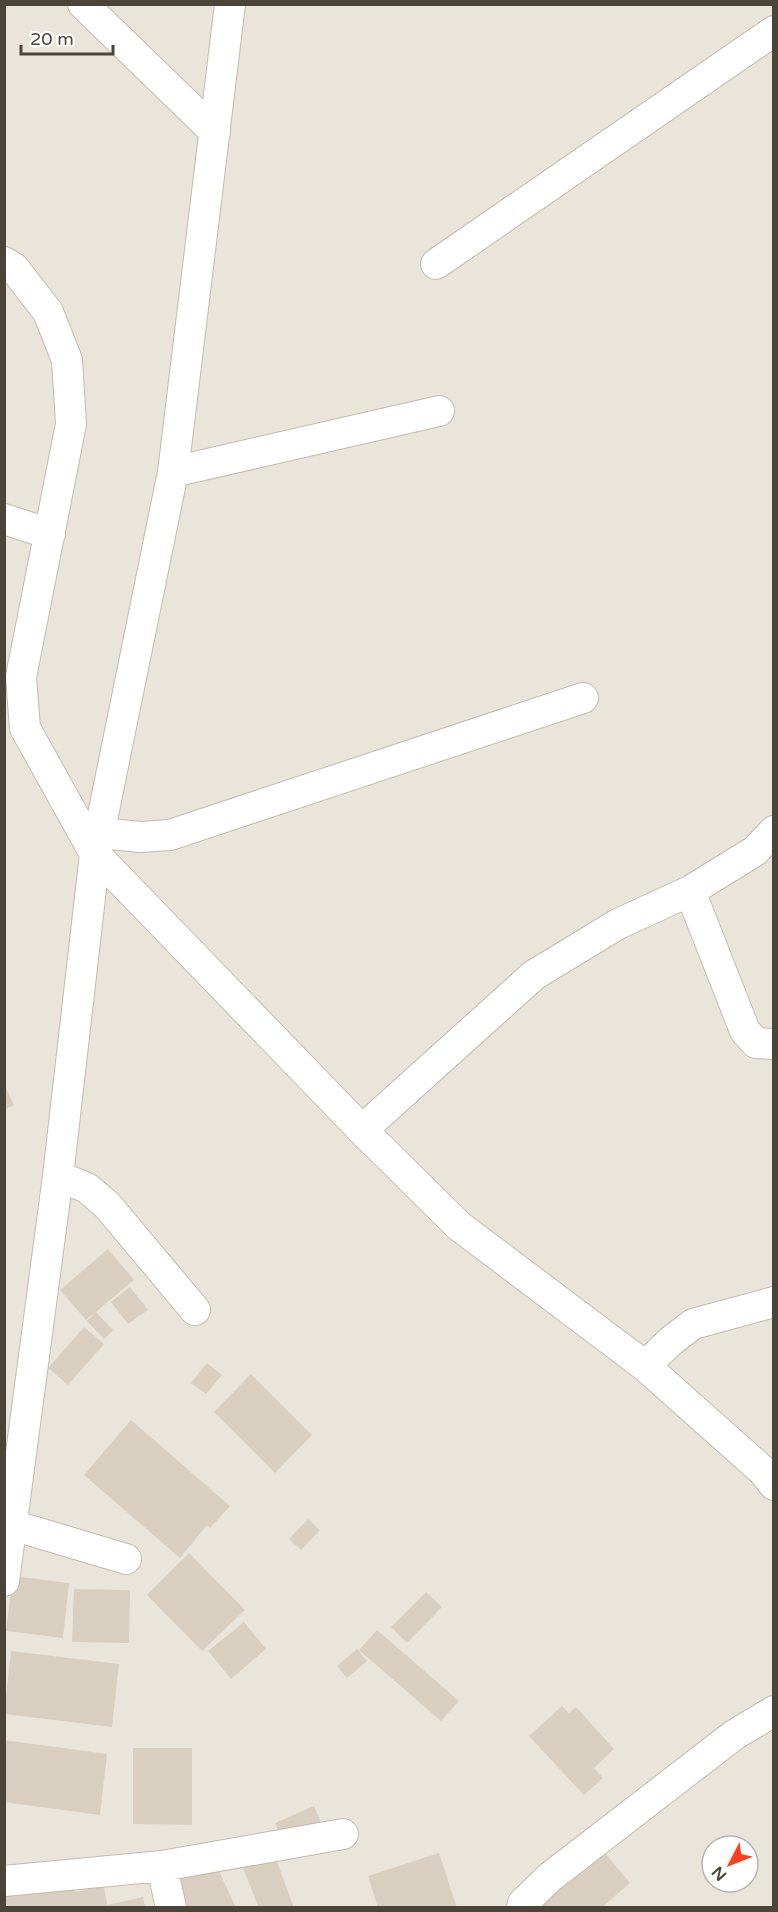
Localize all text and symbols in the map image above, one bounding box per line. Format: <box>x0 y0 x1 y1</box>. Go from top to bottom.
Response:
scale bar <box>21 18 112 56</box>
text: 20 m <box>30 28 74 50</box>
north arrow <box>700 1834 760 1894</box>
text: N <box>708 1862 731 1885</box>

